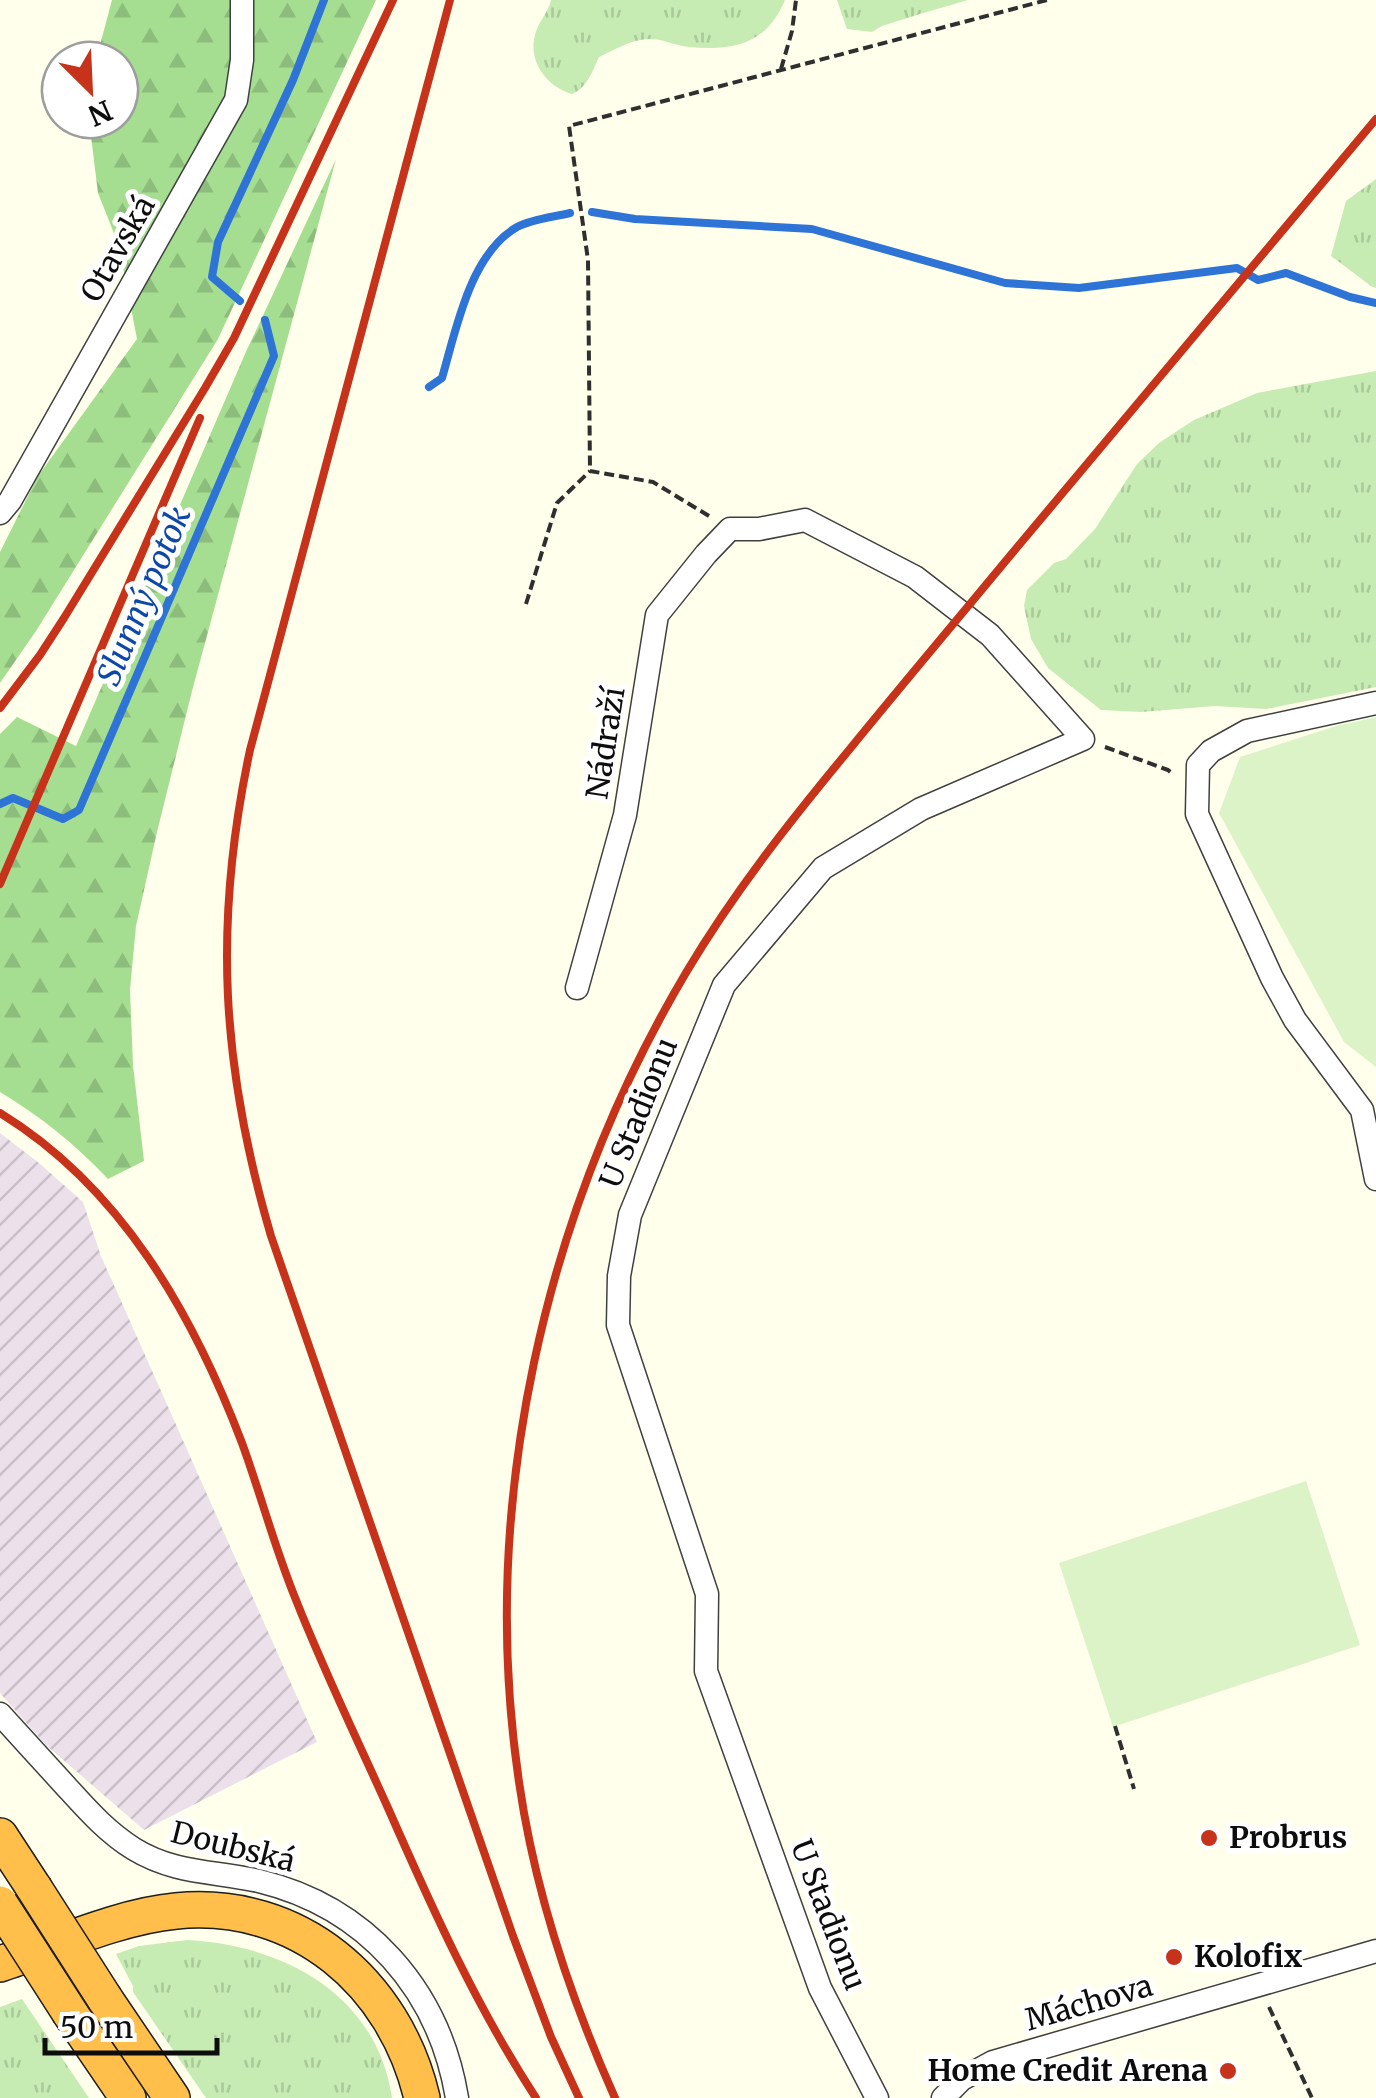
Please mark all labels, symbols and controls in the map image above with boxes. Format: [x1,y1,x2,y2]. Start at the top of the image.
north arrow [40,40,140,140]
text: N [83,92,118,134]
street label: Otavská [72,189,163,308]
water label: Slunný potok [89,500,200,691]
street label: Nádraží [577,683,633,801]
street label: U Stadionu [591,1032,685,1193]
street label: Doubská [167,1812,299,1880]
place label: Probrus [1229,1818,1347,1856]
marker: Probrus [1198,1827,1220,1849]
street label: U Stadionu [783,1834,875,1995]
place label: Kolofix [1194,1937,1303,1975]
marker: Kolofix [1163,1946,1185,1968]
street label: Máchova [1021,1966,1157,2038]
scale bar [45,1993,218,2055]
text: 50 m [60,2008,133,2046]
place label: Home Credit Arena [927,2051,1208,2089]
marker: Home Credit Arena [1217,2060,1239,2082]

